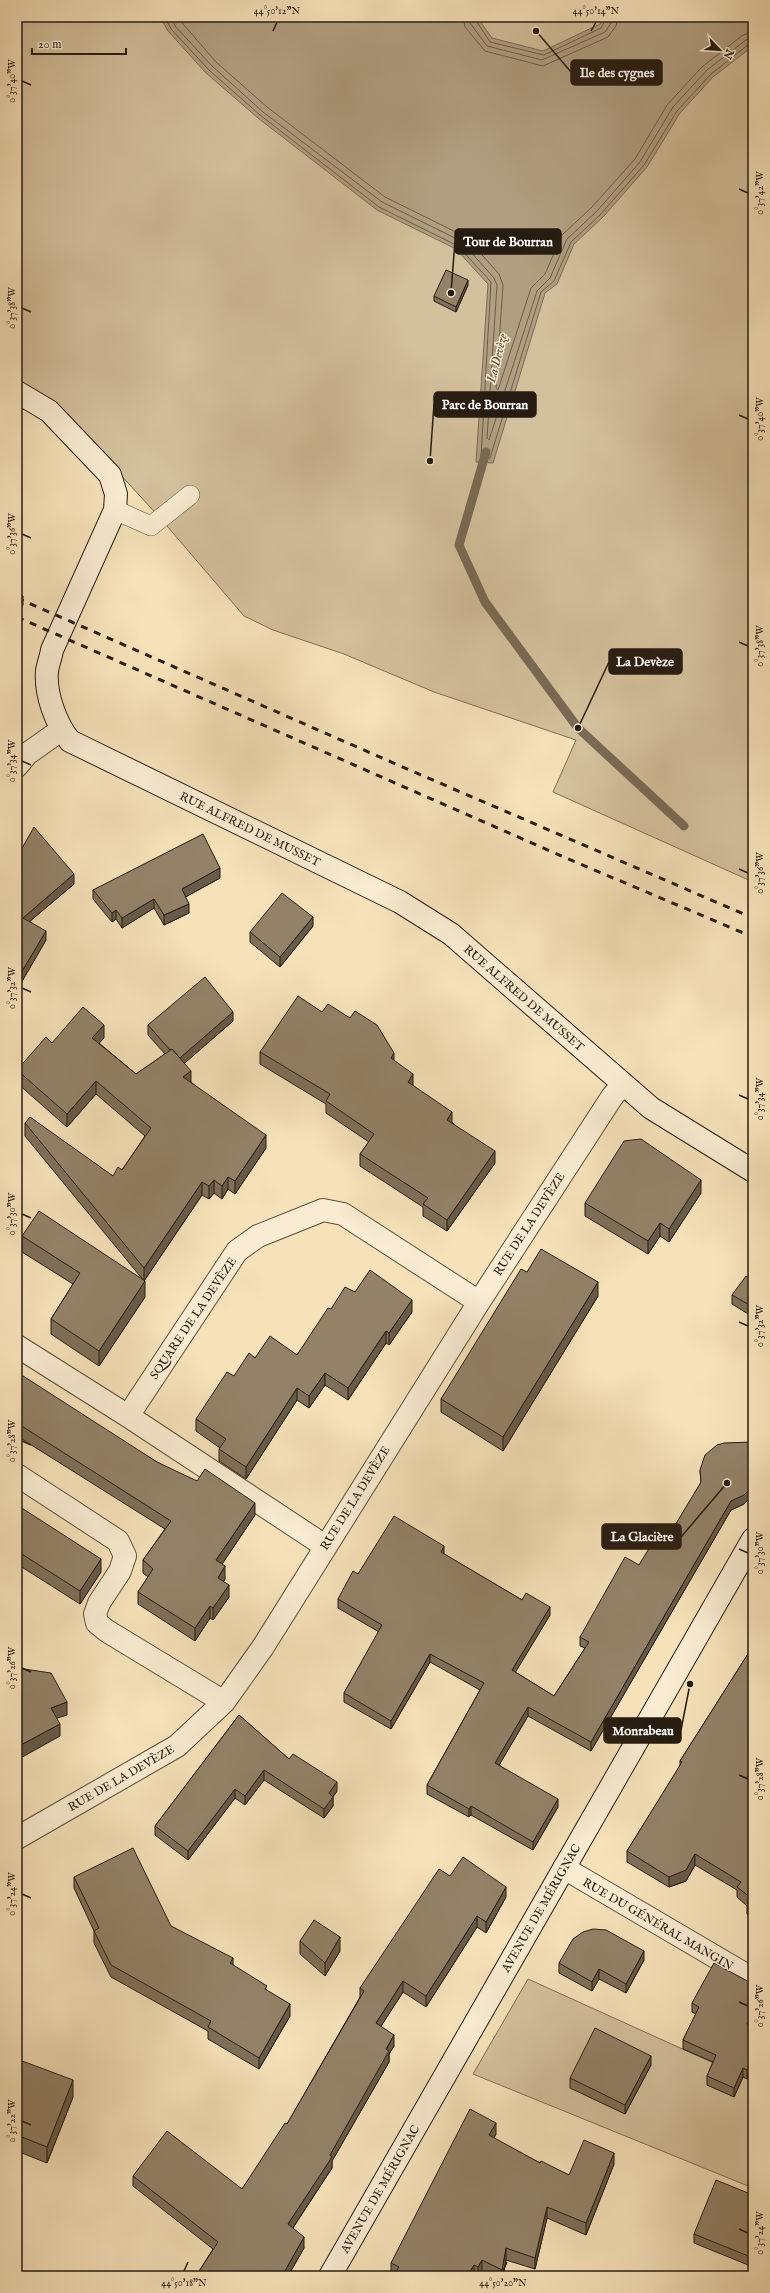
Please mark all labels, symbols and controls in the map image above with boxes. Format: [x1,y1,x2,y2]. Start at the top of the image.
text: 44°50'12"N [254,5,300,18]
text: 44°50'14"N [573,5,620,18]
scale bar [32,30,126,56]
north arrow [700,30,740,70]
text: 20 m [38,37,61,52]
text: N [720,46,737,62]
text: 0°37'40"W [6,59,19,103]
callout: Ile des cygnes [571,60,662,85]
text: Ile des cygnes [580,65,655,82]
text: 0°37'42"W [754,171,767,215]
callout: Tour de Bourran [455,229,561,254]
text: Tour de Bourran [462,234,553,251]
text: 0°37'38"W [6,287,19,329]
water label: La Devèze [483,331,512,386]
callout: Parc de Bourran [434,392,536,417]
text: Parc de Bourran [442,397,528,414]
text: 0°37'40"W [754,397,767,441]
text: 0°37'36"W [6,513,19,555]
text: 0°37'38"W [754,625,767,667]
callout: La Devèze [609,649,682,674]
text: La Devèze [615,654,674,671]
text: 0°37'34"W [6,739,19,782]
street label: RUE ALFRED DE MUSSET [177,789,323,870]
text: 0°37'36"W [754,852,767,894]
street label: RUE ALFRED DE MUSSET [460,942,587,1055]
text: 0°37'32"W [6,966,19,1009]
text: 0°37'34"W [754,1077,767,1120]
street label: RUE DE LA DEVÈZE [490,1169,568,1279]
text: 0°37'30"W [6,1192,19,1235]
street label: SQUARE DE LA DEVÈZE [146,1254,240,1382]
text: 0°37'32"W [754,1304,767,1347]
text: 0°37'28"W [6,1419,19,1462]
street label: RUE DE LA DEVÈZE [316,1443,394,1553]
callout: La Glacière [602,1524,681,1549]
text: La Glacière [610,1529,673,1546]
text: 0°37'30"W [754,1531,767,1574]
text: 0°37'26"W [6,1646,19,1689]
callout: Monrabeau [604,1718,681,1743]
text: Monrabeau [612,1723,674,1740]
street label: RUE DE LA DEVÈZE [65,1741,177,1815]
text: 0°37'28"W [754,1757,767,1800]
street label: AVENUE DE MÉRIGNAC [497,1841,585,1976]
text: 0°37'24"W [6,1872,19,1916]
street label: RUE DU GÉNÉRAL MANGIN [580,1874,737,1974]
text: 0°37'26"W [754,1984,767,2027]
text: 0°37'22"W [6,2099,19,2143]
street label: AVENUE DE MÉRIGNAC [336,2122,424,2257]
text: 0°37'24"W [754,2211,767,2255]
text: 44°50'18"N [161,2277,207,2290]
text: 44°50'20"N [479,2277,527,2290]

